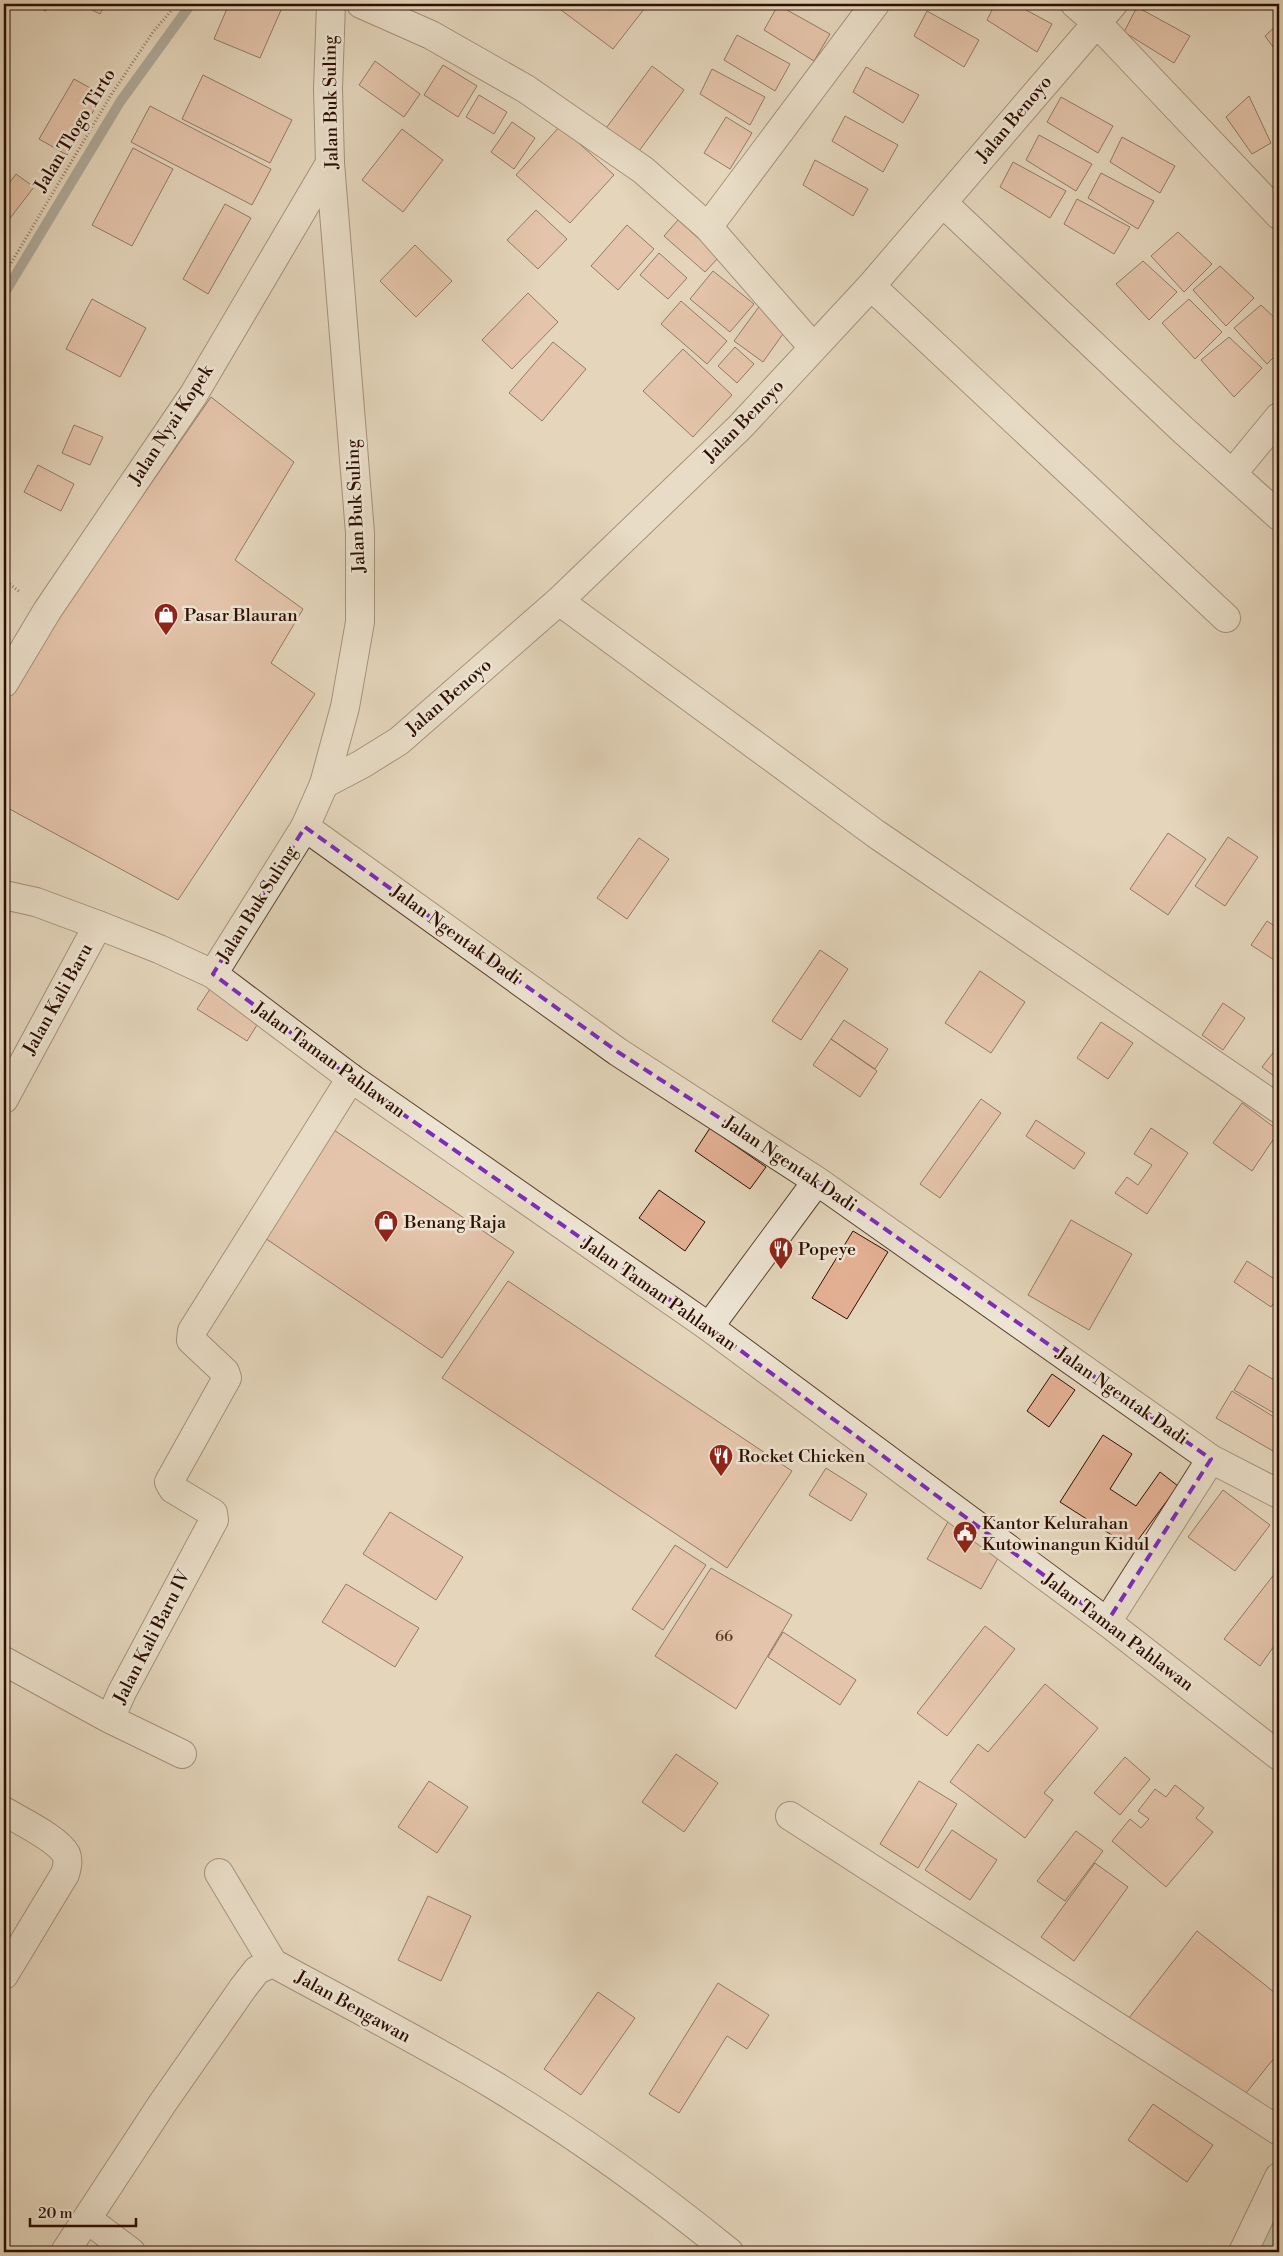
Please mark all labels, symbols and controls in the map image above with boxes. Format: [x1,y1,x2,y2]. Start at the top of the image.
street label: Jalan Buk Suling [318,34,344,170]
street label: Jalan Tlogo Tirto [29,64,121,197]
street label: Jalan Benoyo [970,71,1057,168]
street label: Jalan Nyai Kopek [123,359,219,490]
street label: Jalan Benoyo [698,375,789,468]
street label: Jalan Buk Suling [341,438,371,574]
shop icon: Pasar Blauran [153,602,179,636]
place label: Pasar Blauran [184,604,298,627]
street label: Jalan Benoyo [401,653,497,741]
street label: Jalan Buk Suling [211,841,302,968]
street label: Jalan Ngentak Dadi [385,879,526,990]
street label: Jalan Kali Baru [17,939,98,1060]
street label: Jalan Taman Pahlawan [247,996,410,1123]
street label: Jalan Ngentak Dadi [718,1110,861,1217]
shop icon: Benang Raja [373,1209,399,1243]
place label: Benang Raja [403,1211,507,1234]
street label: Jalan Taman Pahlawan [576,1231,741,1356]
restaurant icon: Popeye [768,1236,794,1270]
place label: Popeye [798,1238,856,1261]
street label: Jalan Ngentak Dadi [1051,1341,1193,1450]
restaurant icon: Rocket Chicken [708,1443,734,1477]
place label: Rocket Chicken [738,1445,865,1468]
place label: Kantor Kelurahan Kutowinangun Kidul [982,1512,1150,1556]
public building icon: Kantor Kelurahan Kutowinangun Kidul [952,1520,978,1554]
street label: Jalan Kali Baru IV [108,1566,196,1709]
street label: Jalan Taman Pahlawan [1037,1567,1198,1697]
house number: 66 [715,1627,733,1646]
street label: Jalan Bengawan [290,1965,415,2048]
scale bar [30,2196,136,2228]
text: 20 m [38,2204,73,2223]

